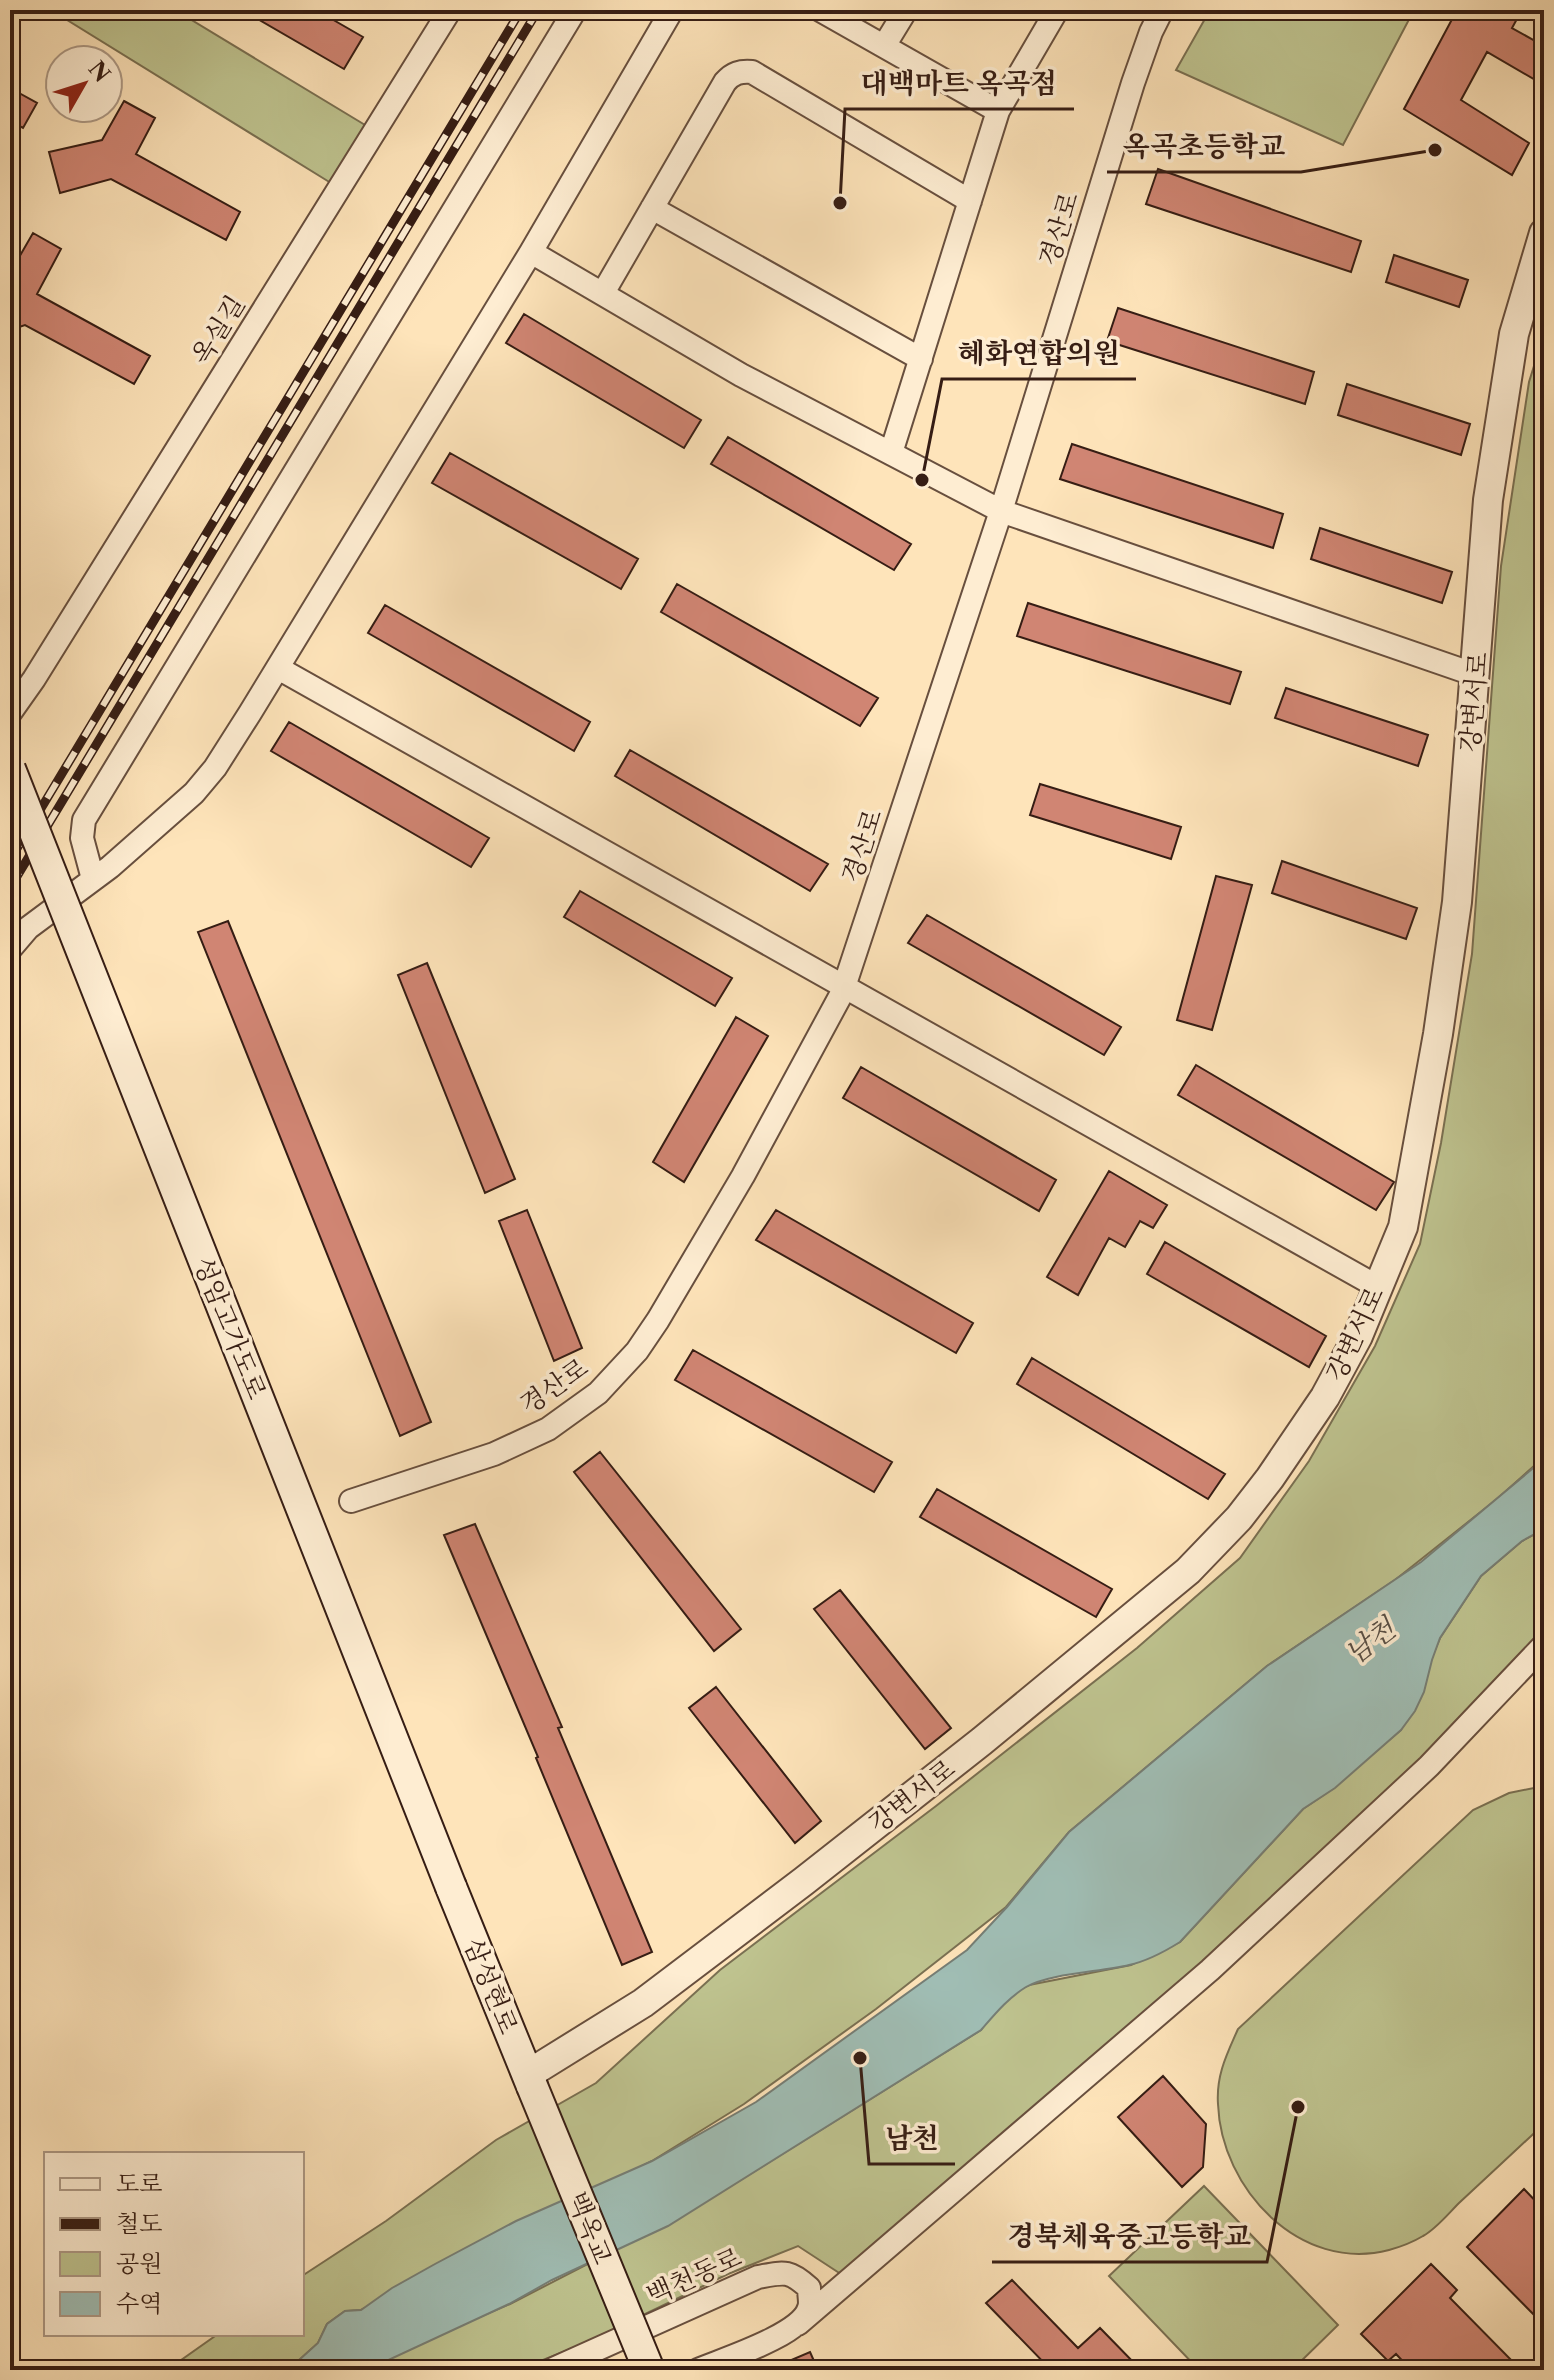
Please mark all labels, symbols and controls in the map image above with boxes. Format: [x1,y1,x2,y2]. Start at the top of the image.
north arrow [44,44,124,124]
text: N [83,56,116,88]
callout: 대백마트 옥곡점 [845,57,1074,109]
text: 대백마트 옥곡점 [861,66,1057,100]
callout: 옥곡초등학교 [1107,120,1301,172]
text: 옥곡초등학교 [1123,129,1285,163]
street label: 경산로 [1033,188,1085,270]
street label: 옥실길 [184,290,252,370]
callout: 혜화연합의원 [942,327,1136,379]
text: 혜화연합의원 [958,336,1120,370]
street label: 강변서로 [1454,651,1494,753]
street label: 경산로 [835,805,889,887]
street label: 성암고가도로 [187,1252,273,1404]
street label: 강변서로 [1319,1282,1391,1386]
street label: 경산로 [514,1351,594,1421]
water label: 남천 [1338,1610,1403,1671]
street label: 강변서로 [863,1752,961,1840]
street label: 삼성현로 [457,1933,525,2039]
callout: 남천 [869,2112,955,2164]
text: 남천 [885,2121,939,2155]
legend [44,2152,304,2336]
text: 도로 [116,2169,162,2198]
street label: 백옥교 [561,2187,619,2269]
text: 철도 [116,2209,162,2238]
callout: 경북체육중고등학교 [992,2210,1267,2262]
text: 경북체육중고등학교 [1007,2219,1251,2253]
street label: 백천동로 [642,2241,746,2311]
text: 공원 [116,2249,162,2278]
text: 수역 [116,2289,162,2318]

